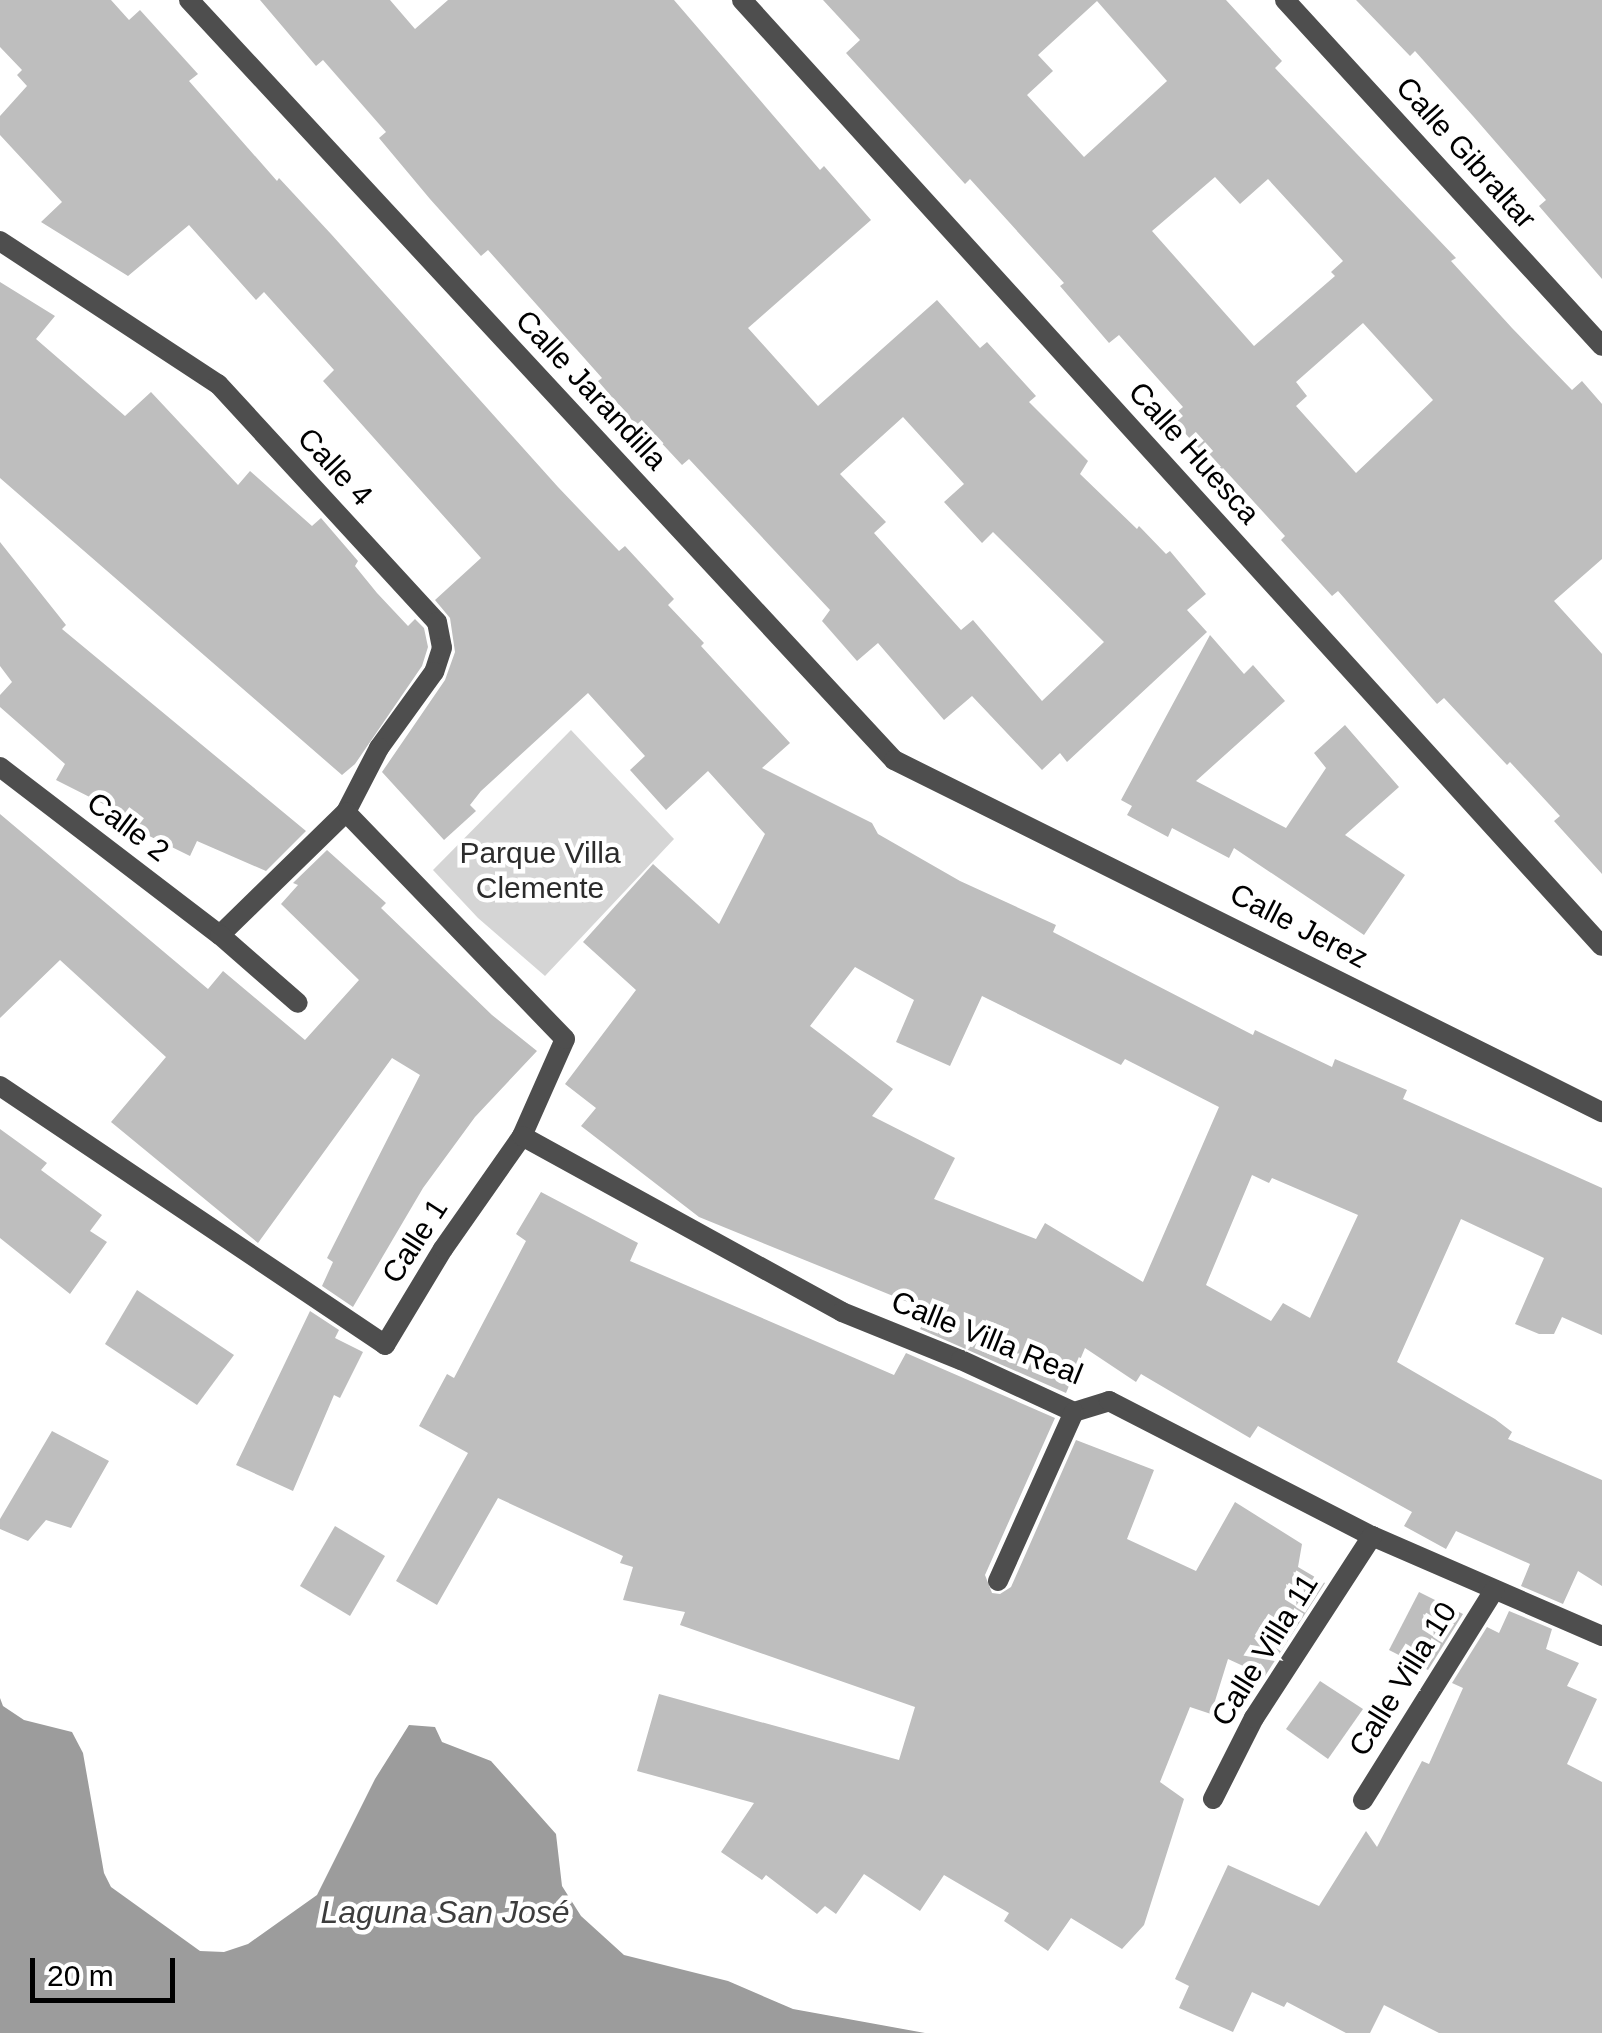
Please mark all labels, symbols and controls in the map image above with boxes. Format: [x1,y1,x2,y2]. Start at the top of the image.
street label: Calle Gibraltar [1388,70,1544,236]
street label: Calle Jarandilla [508,303,674,477]
street label: Calle Huesca [1121,375,1267,531]
street label: Calle 4 [290,421,380,513]
street label: Calle 2 [80,785,176,869]
park label: Parque Villa Clemente [459,835,621,906]
street label: Calle Jerez [1224,876,1374,976]
street label: Calle 1 [374,1192,456,1290]
street label: Calle Villa Real [886,1283,1088,1393]
street label: Calle Villa 11 [1204,1567,1326,1733]
street label: Calle Villa 10 [1341,1595,1465,1763]
water label: Laguna San José [320,1893,570,1931]
scale bar [35,1938,180,2000]
text: 20 m [47,1959,114,1992]

